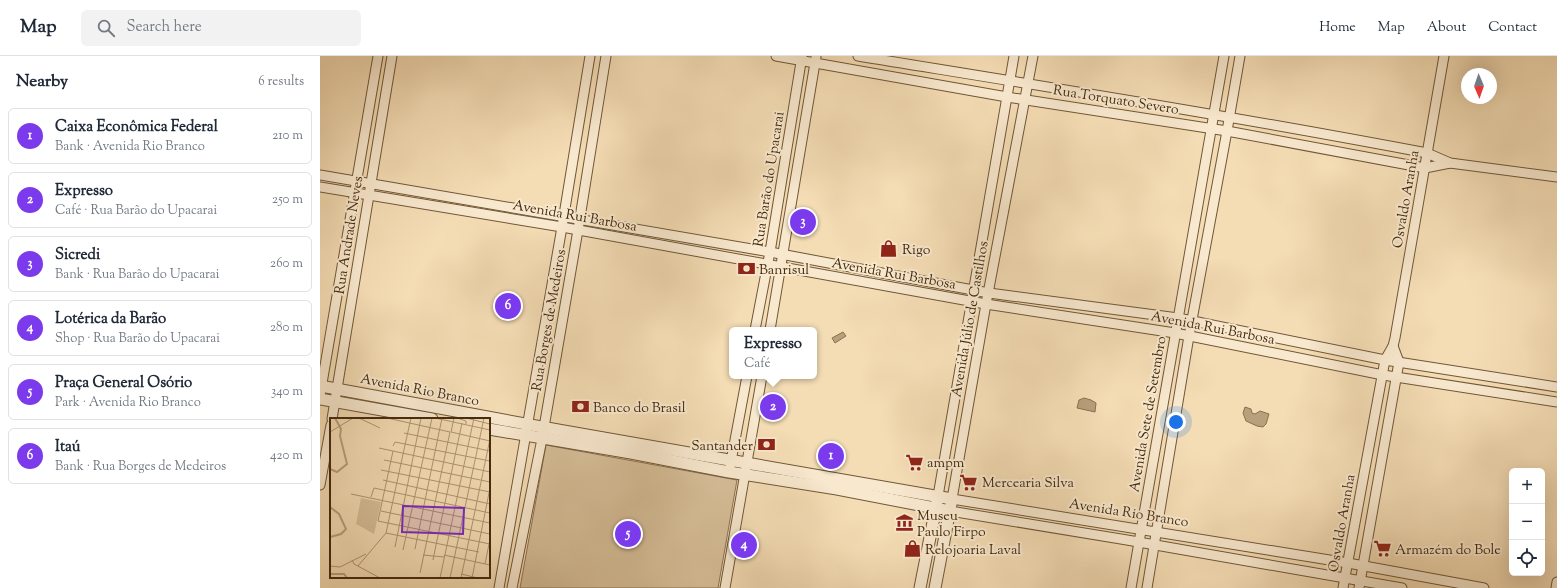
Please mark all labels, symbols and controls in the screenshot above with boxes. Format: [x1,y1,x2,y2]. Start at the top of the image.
search box [81,10,361,46]
text: Map [20,14,57,41]
icon: search [95,17,117,39]
text: Search here [127,17,202,38]
text: Home [1319,18,1356,38]
text: Map [1378,18,1405,38]
text: About [1427,18,1466,38]
text: Contact [1488,18,1537,38]
north arrow [1461,68,1497,104]
text: Nearby [16,70,68,94]
text: 6 results [258,73,304,91]
street label: Rua Torquato Severo [1051,81,1180,121]
street label: Rua Barão do Upacarai [749,110,791,248]
text: Caixa Econômica Federal [55,117,218,138]
text: 1 [28,127,32,145]
text: 210 m [272,127,303,145]
text: Bank · Avenida Rio Branco [55,138,205,156]
street label: Osvaldo Aranha [1389,148,1426,250]
street label: Rua Andrade Neves [331,175,369,296]
text: Expresso [55,181,113,202]
text: 2 [27,191,33,209]
text: 250 m [272,191,303,209]
street label: Avenida Rui Barbosa [511,196,639,238]
text: Café · Rua Barão do Upacarai [55,202,217,220]
pin: 3 [790,207,816,237]
shop icon: Rigo [879,239,899,259]
street label: Avenida Júlio de Castilhos [947,240,995,399]
place label: Rigo [902,241,931,261]
text: Sicredi [55,245,100,266]
street label: Rua Borges de Medeiros [528,248,572,393]
street label: Avenida Rui Barbosa [830,254,958,296]
text: 3 [27,255,33,273]
text: 260 m [270,255,303,273]
bank icon: Banrisul [736,259,756,279]
place label: Banrisul [759,261,809,281]
text: Bank · Rua Barão do Upacarai [55,266,220,284]
pin: 6 [495,291,521,321]
street label: Avenida Rui Barbosa [1149,307,1277,351]
text: Lotérica da Barão [55,309,166,330]
text: 4 [27,319,33,337]
text: 280 m [270,319,303,337]
popup [729,327,817,379]
text: Shop · Rua Barão do Upacarai [55,330,220,348]
text: Expresso [744,334,802,355]
street label: Avenida Sete de Setembro [1125,334,1173,494]
text: Café [744,355,771,373]
street label: Avenida Rio Branco [358,370,481,412]
text: Praça General Osório [55,373,192,394]
text: 5 [28,383,32,401]
text: 340 m [271,383,303,401]
pin: 2 [760,392,786,422]
text: Park · Avenida Rio Branco [55,394,201,412]
bank icon: Banco do Brasil [570,397,590,417]
place label: Banco do Brasil [593,399,686,419]
your location [1166,412,1186,432]
inset map [330,418,490,578]
bank icon: Santander [756,435,776,455]
text: Itaú [55,437,80,458]
place label: Santander [691,437,754,457]
pin: 1 [818,441,844,471]
text: 6 [27,447,33,465]
text: 420 m [270,447,303,465]
supermarket icon: ampm [904,452,924,472]
place label: ampm [927,454,965,474]
text: Bank · Rua Borges de Medeiros [55,458,226,476]
map controls [1509,468,1545,576]
button: + [1509,468,1545,504]
supermarket icon: Mercearia Silva [959,472,979,492]
street label: Osvaldo Aranha [1325,472,1362,574]
place label: Mercearia Silva [982,474,1075,494]
street label: Avenida Rio Branco [1067,495,1190,533]
button: − [1509,504,1545,540]
place label: Museu Paulo Firpo [917,507,986,543]
museum icon: Museu Paulo Firpo [894,513,914,533]
pin: 5 [615,519,641,549]
pin: 4 [731,530,757,560]
shop icon: Relojoaria Laval [902,539,922,559]
supermarket icon: Armazém do Bole [1372,539,1392,559]
button: locate [1509,540,1545,576]
place label: Relojoaria Laval [925,541,1021,561]
place label: Armazém do Bole [1395,541,1501,561]

